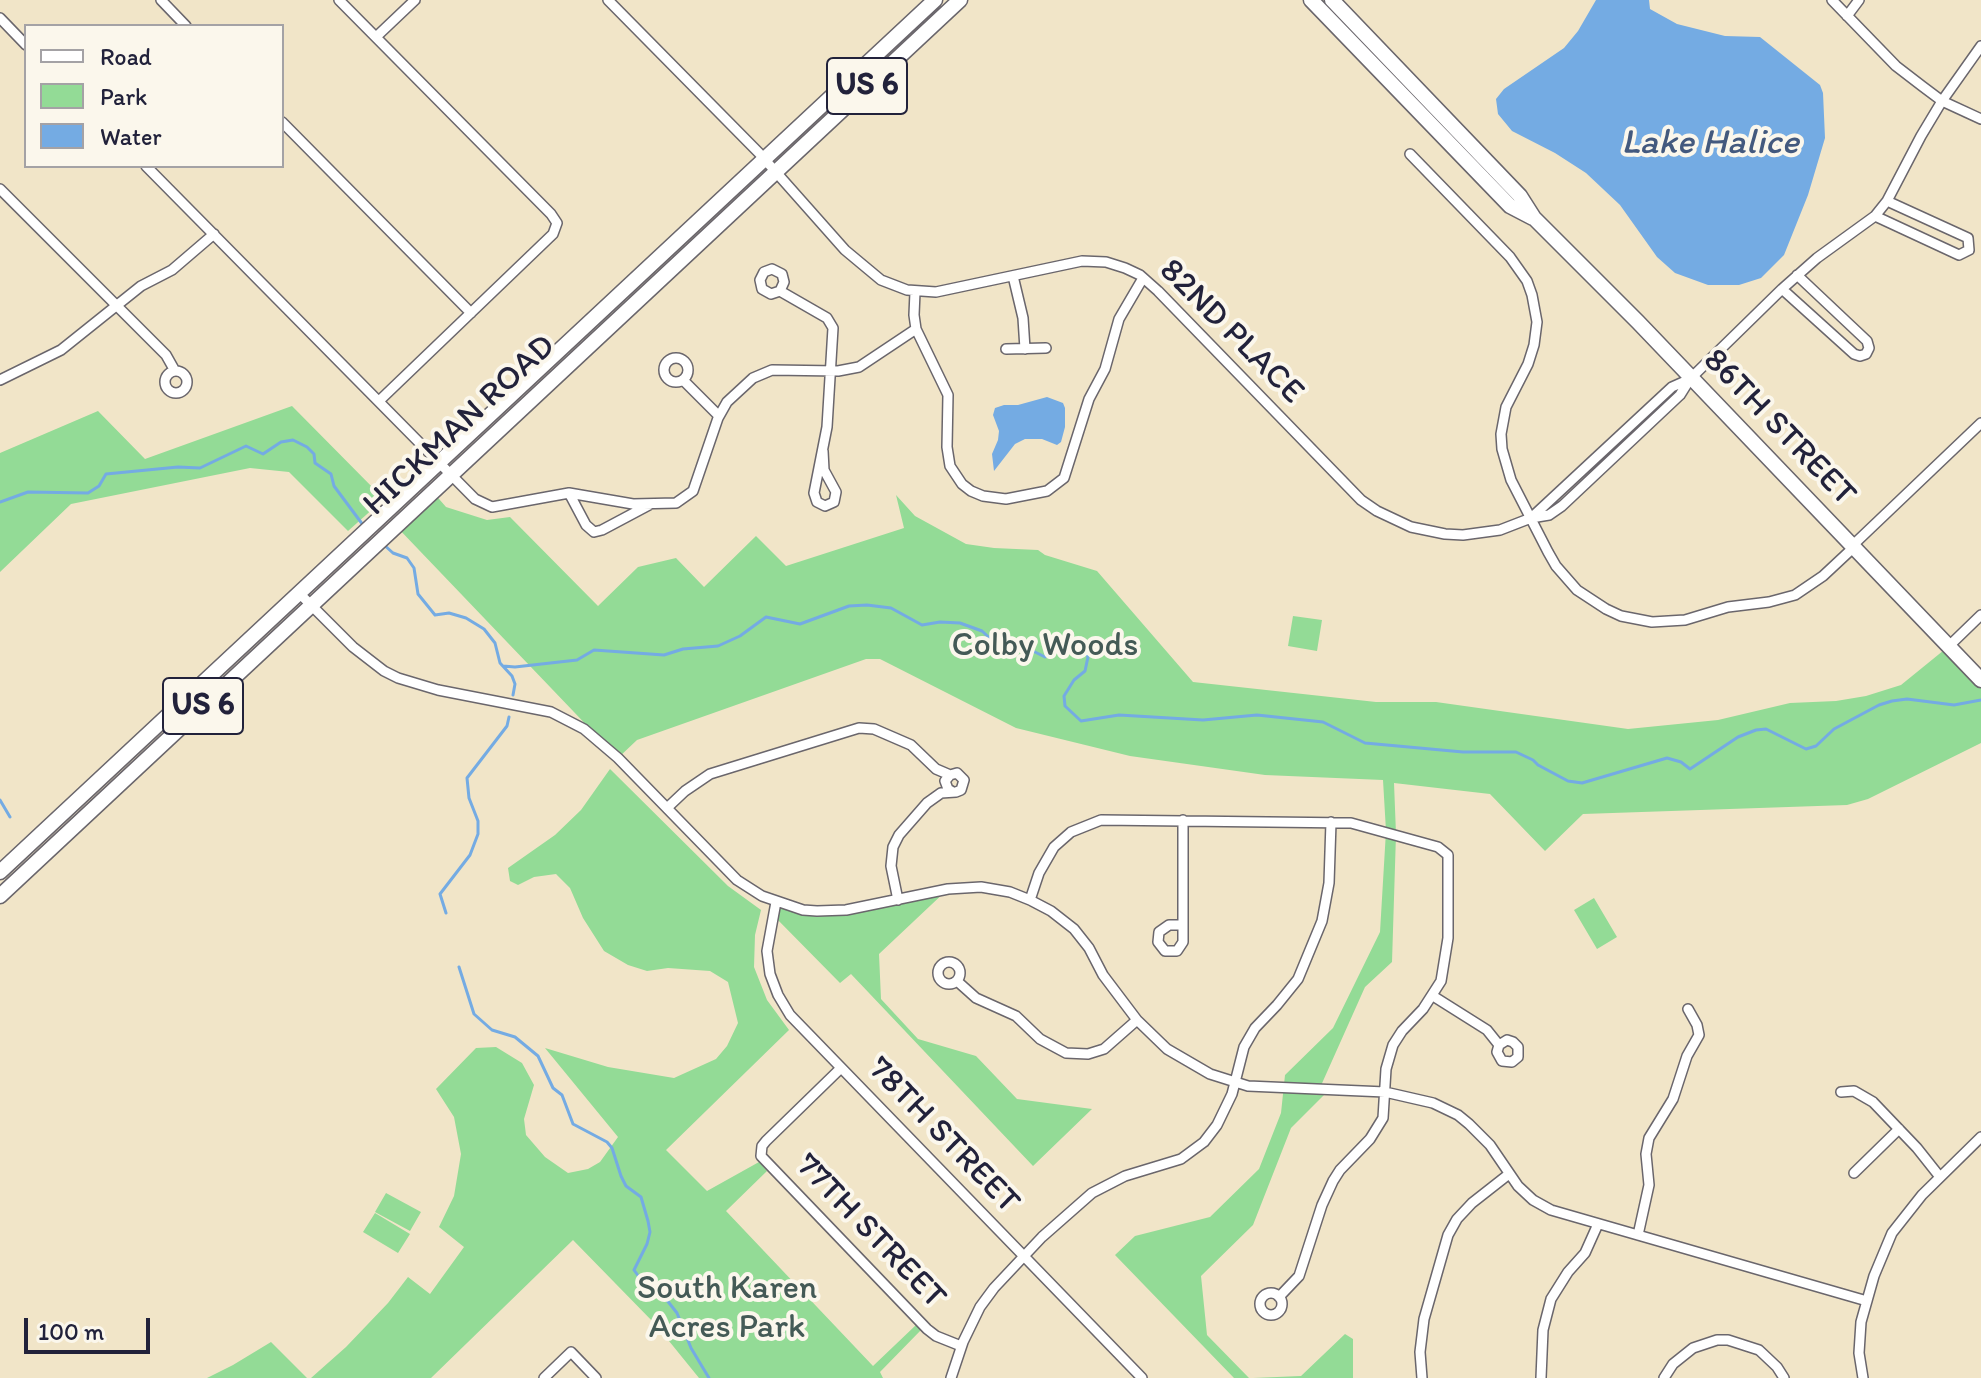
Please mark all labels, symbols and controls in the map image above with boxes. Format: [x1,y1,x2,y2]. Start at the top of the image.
legend [24,24,284,168]
text: Road [100,42,152,71]
road number: US 6 [827,58,907,114]
text: Park [100,82,147,111]
text: Water [100,122,162,151]
water label: Lake Halice [1621,122,1799,166]
street label: 82ND PLACE [1150,251,1312,413]
street label: HICKMAN ROAD [356,327,564,525]
street label: 86TH STREET [1694,341,1864,515]
park label: Colby Woods [952,626,1138,666]
road number: US 6 [163,678,243,734]
street label: 78TH STREET [858,1049,1028,1223]
street label: 77TH STREET [786,1146,954,1318]
park label: South Karen Acres Park [637,1269,817,1348]
scale bar [28,1302,154,1352]
text: 100 m [38,1317,104,1346]

